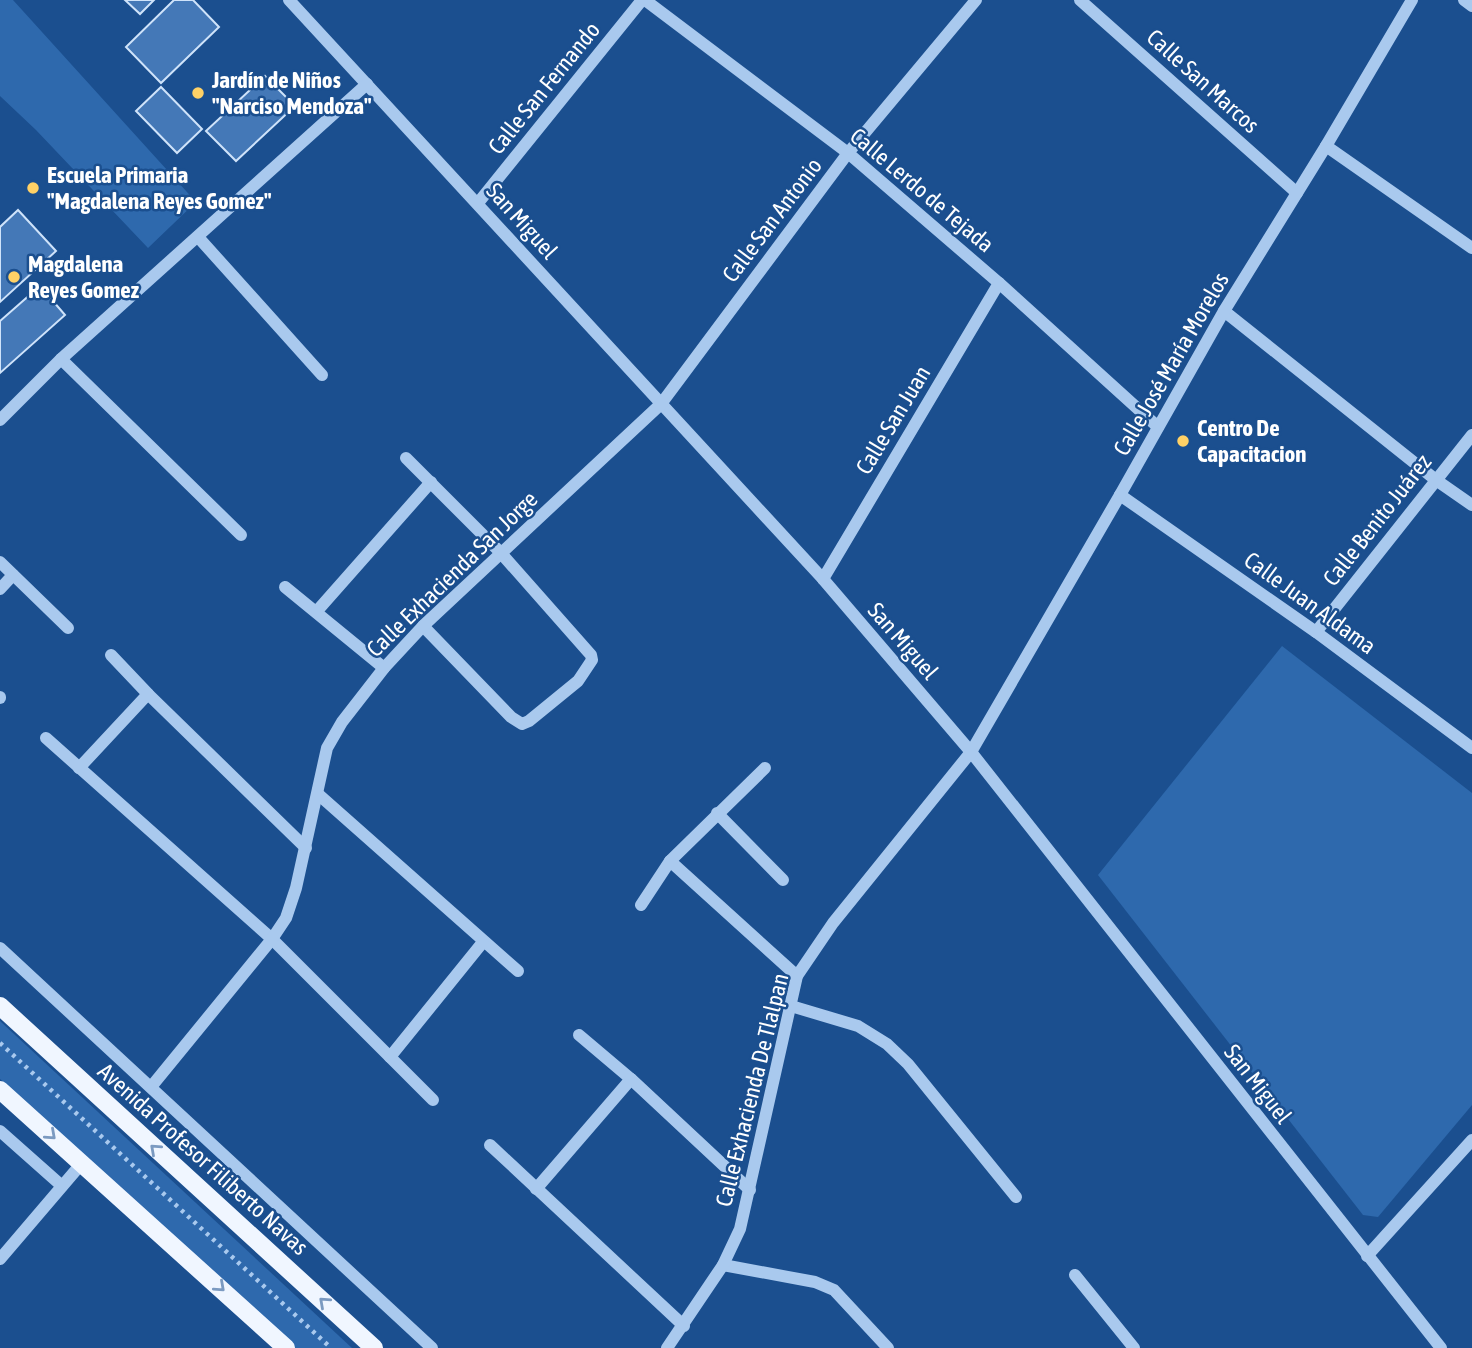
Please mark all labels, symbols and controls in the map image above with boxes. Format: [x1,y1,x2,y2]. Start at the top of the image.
street label: Calle San Fernando [483,17,605,159]
street label: Calle San Marcos [1142,24,1264,138]
place label: Jardín de Niños "Narciso Mendoza" [211,67,372,119]
marker: Jardín de Niños "Narciso Mendoza" [190,85,206,101]
street label: Calle Lerdo de Tejada [845,123,999,257]
street label: Calle San Antonio [717,153,827,287]
place label: Escuela Primaria "Magdalena Reyes Gomez" [47,162,272,214]
street label: San Miguel [481,178,563,264]
marker: Escuela Primaria "Magdalena Reyes Gomez" [25,180,41,196]
place label: Magdalena Reyes Gomez [28,251,140,303]
street label: Calle José María Morelos [1108,268,1234,460]
marker: Magdalena Reyes Gomez [6,269,22,285]
street label: Calle San Juan [851,361,935,479]
place label: Centro De Capacitacion [1197,415,1307,467]
marker: Centro De Capacitacion [1175,433,1191,449]
street label: Calle Benito Juárez [1318,449,1436,591]
street label: Calle Exhacienda San Jorge [362,486,542,662]
street label: Calle Juan Aldama [1239,547,1381,659]
street label: San Miguel [863,597,943,685]
street label: Calle Exhacienda De Tlalpan [710,971,794,1209]
street label: San Miguel [1219,1039,1297,1129]
street label: Avenida Profesor Filiberto Navas [93,1058,313,1260]
one-way arrow [43,1127,56,1140]
one-way arrow [150,1145,163,1158]
one-way arrow [212,1279,225,1291]
one-way arrow [319,1298,332,1310]

